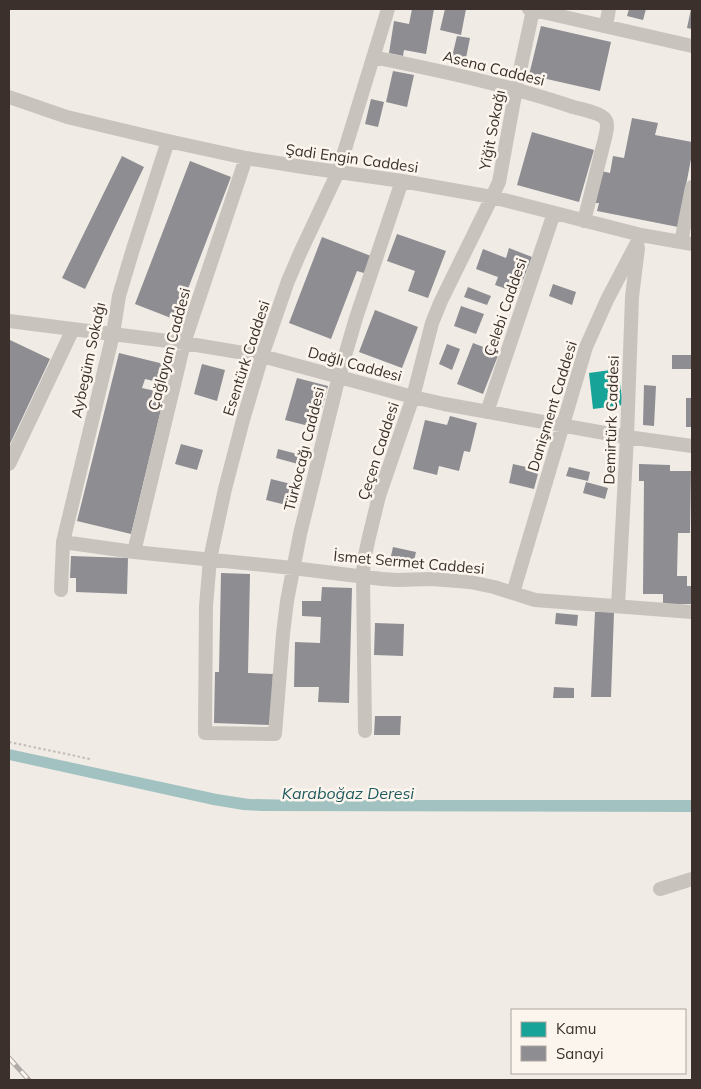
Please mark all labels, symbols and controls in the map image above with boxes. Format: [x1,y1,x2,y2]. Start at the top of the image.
street label: Asena Caddesi [441,46,547,90]
street label: Yiğit Sokağı [475,88,509,173]
street label: Şadi Engin Caddesi [284,139,420,177]
street label: Çelebi Caddesi [479,256,531,358]
street label: Çağlayan Caddesi [143,286,195,412]
street label: Esentürk Caddesi [218,298,274,418]
street label: Aybegüm Sokağı [66,300,110,420]
street label: Danişment Caddesi [523,338,581,474]
street label: Dağlı Caddesi [306,342,404,386]
street label: Demirtürk Caddesi [599,355,623,485]
street label: Türkocağı Caddesi [279,385,329,513]
street label: Çeçen Caddesi [353,399,403,503]
street label: İsmet Sermet Caddesi [333,546,485,578]
water label: Karaboğaz Deresi [282,783,414,803]
legend [511,1009,686,1074]
text: Kamu [556,1019,596,1038]
text: Sanayi [556,1044,604,1063]

